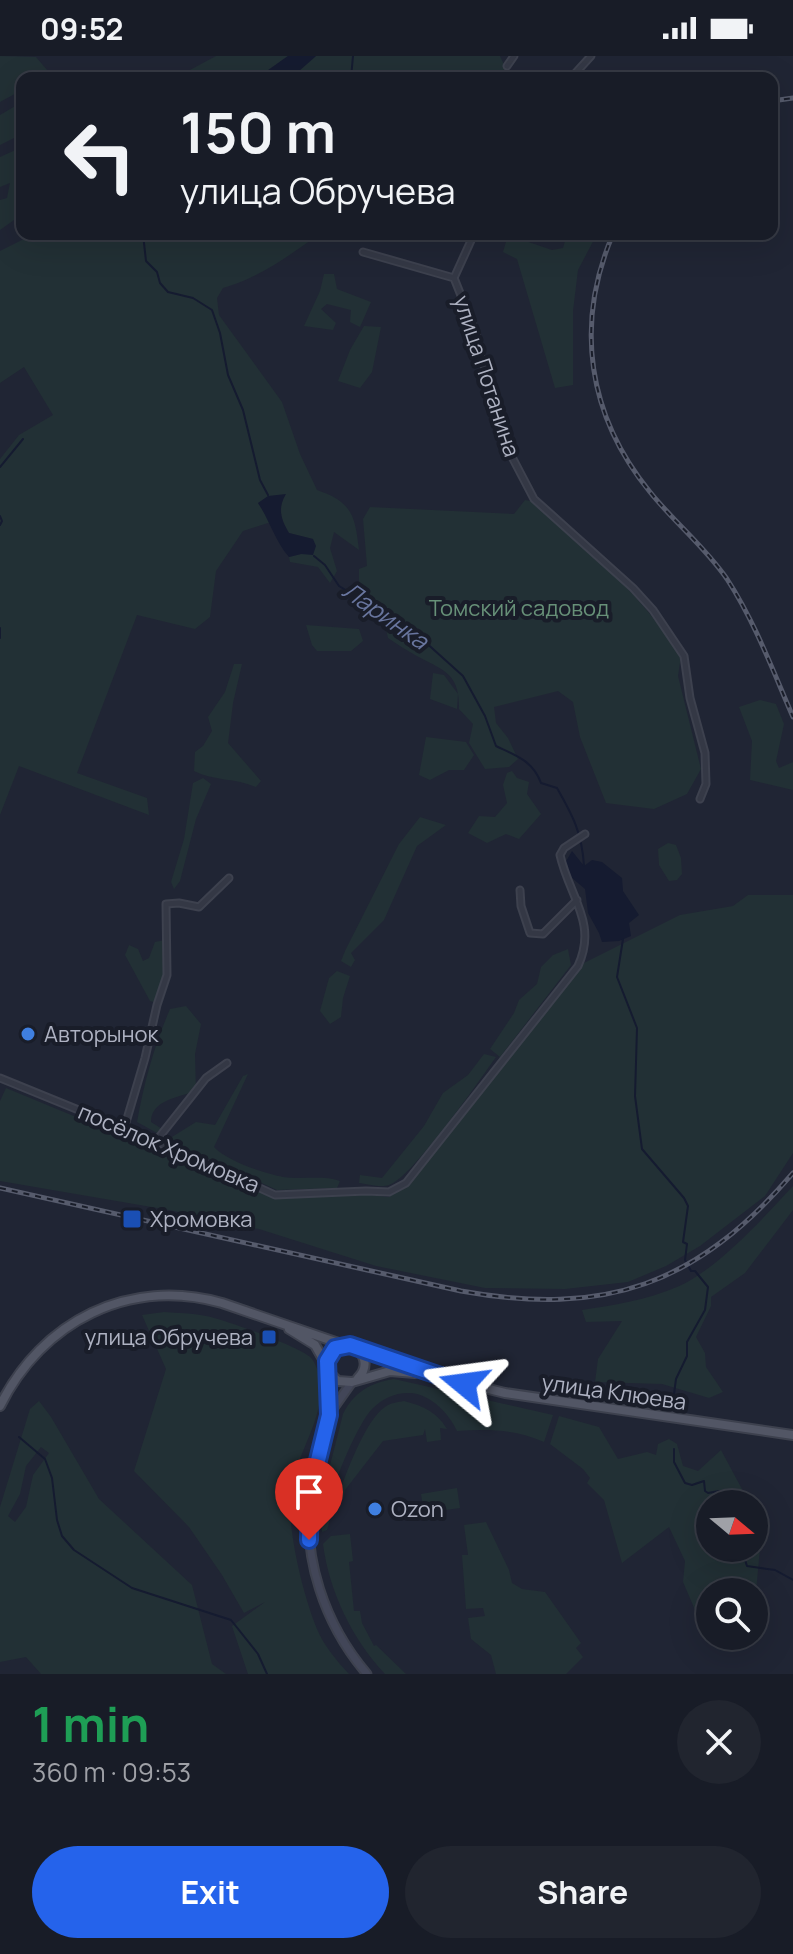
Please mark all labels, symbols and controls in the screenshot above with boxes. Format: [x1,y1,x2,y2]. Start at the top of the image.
text: 09:52 [40,8,123,49]
text: 150 m [180,93,336,170]
icon: left [48,104,152,208]
text: улица Обручева [180,166,455,215]
street label: улица Потанина [447,291,527,461]
water label: Ларинка [337,573,437,657]
park label: Томский садовод [429,593,609,623]
place label: Авторынок [44,1019,159,1049]
marker: Авторынок [19,1025,37,1043]
street label: посёлок Хромовка [74,1096,264,1200]
place label: Хромовка [150,1204,253,1234]
marker: Хромовка [121,1208,143,1230]
place label: улица Обручева [85,1322,253,1352]
marker: улица Обручева [260,1328,278,1346]
position arrow [422,1342,506,1426]
street label: улица Клюева [540,1367,688,1417]
pin [275,1458,343,1540]
icon: arrive [287,1470,331,1514]
north arrow [696,1490,768,1562]
map controls [696,1490,768,1650]
place label: Ozon [391,1494,444,1524]
marker: Ozon [366,1500,384,1518]
button: search [696,1578,768,1650]
text: 1 min [32,1691,149,1756]
button: close [677,1700,761,1784]
text: 360 m · 09:53 [32,1754,191,1790]
button: Exit [32,1846,389,1938]
button: Share [405,1846,761,1938]

